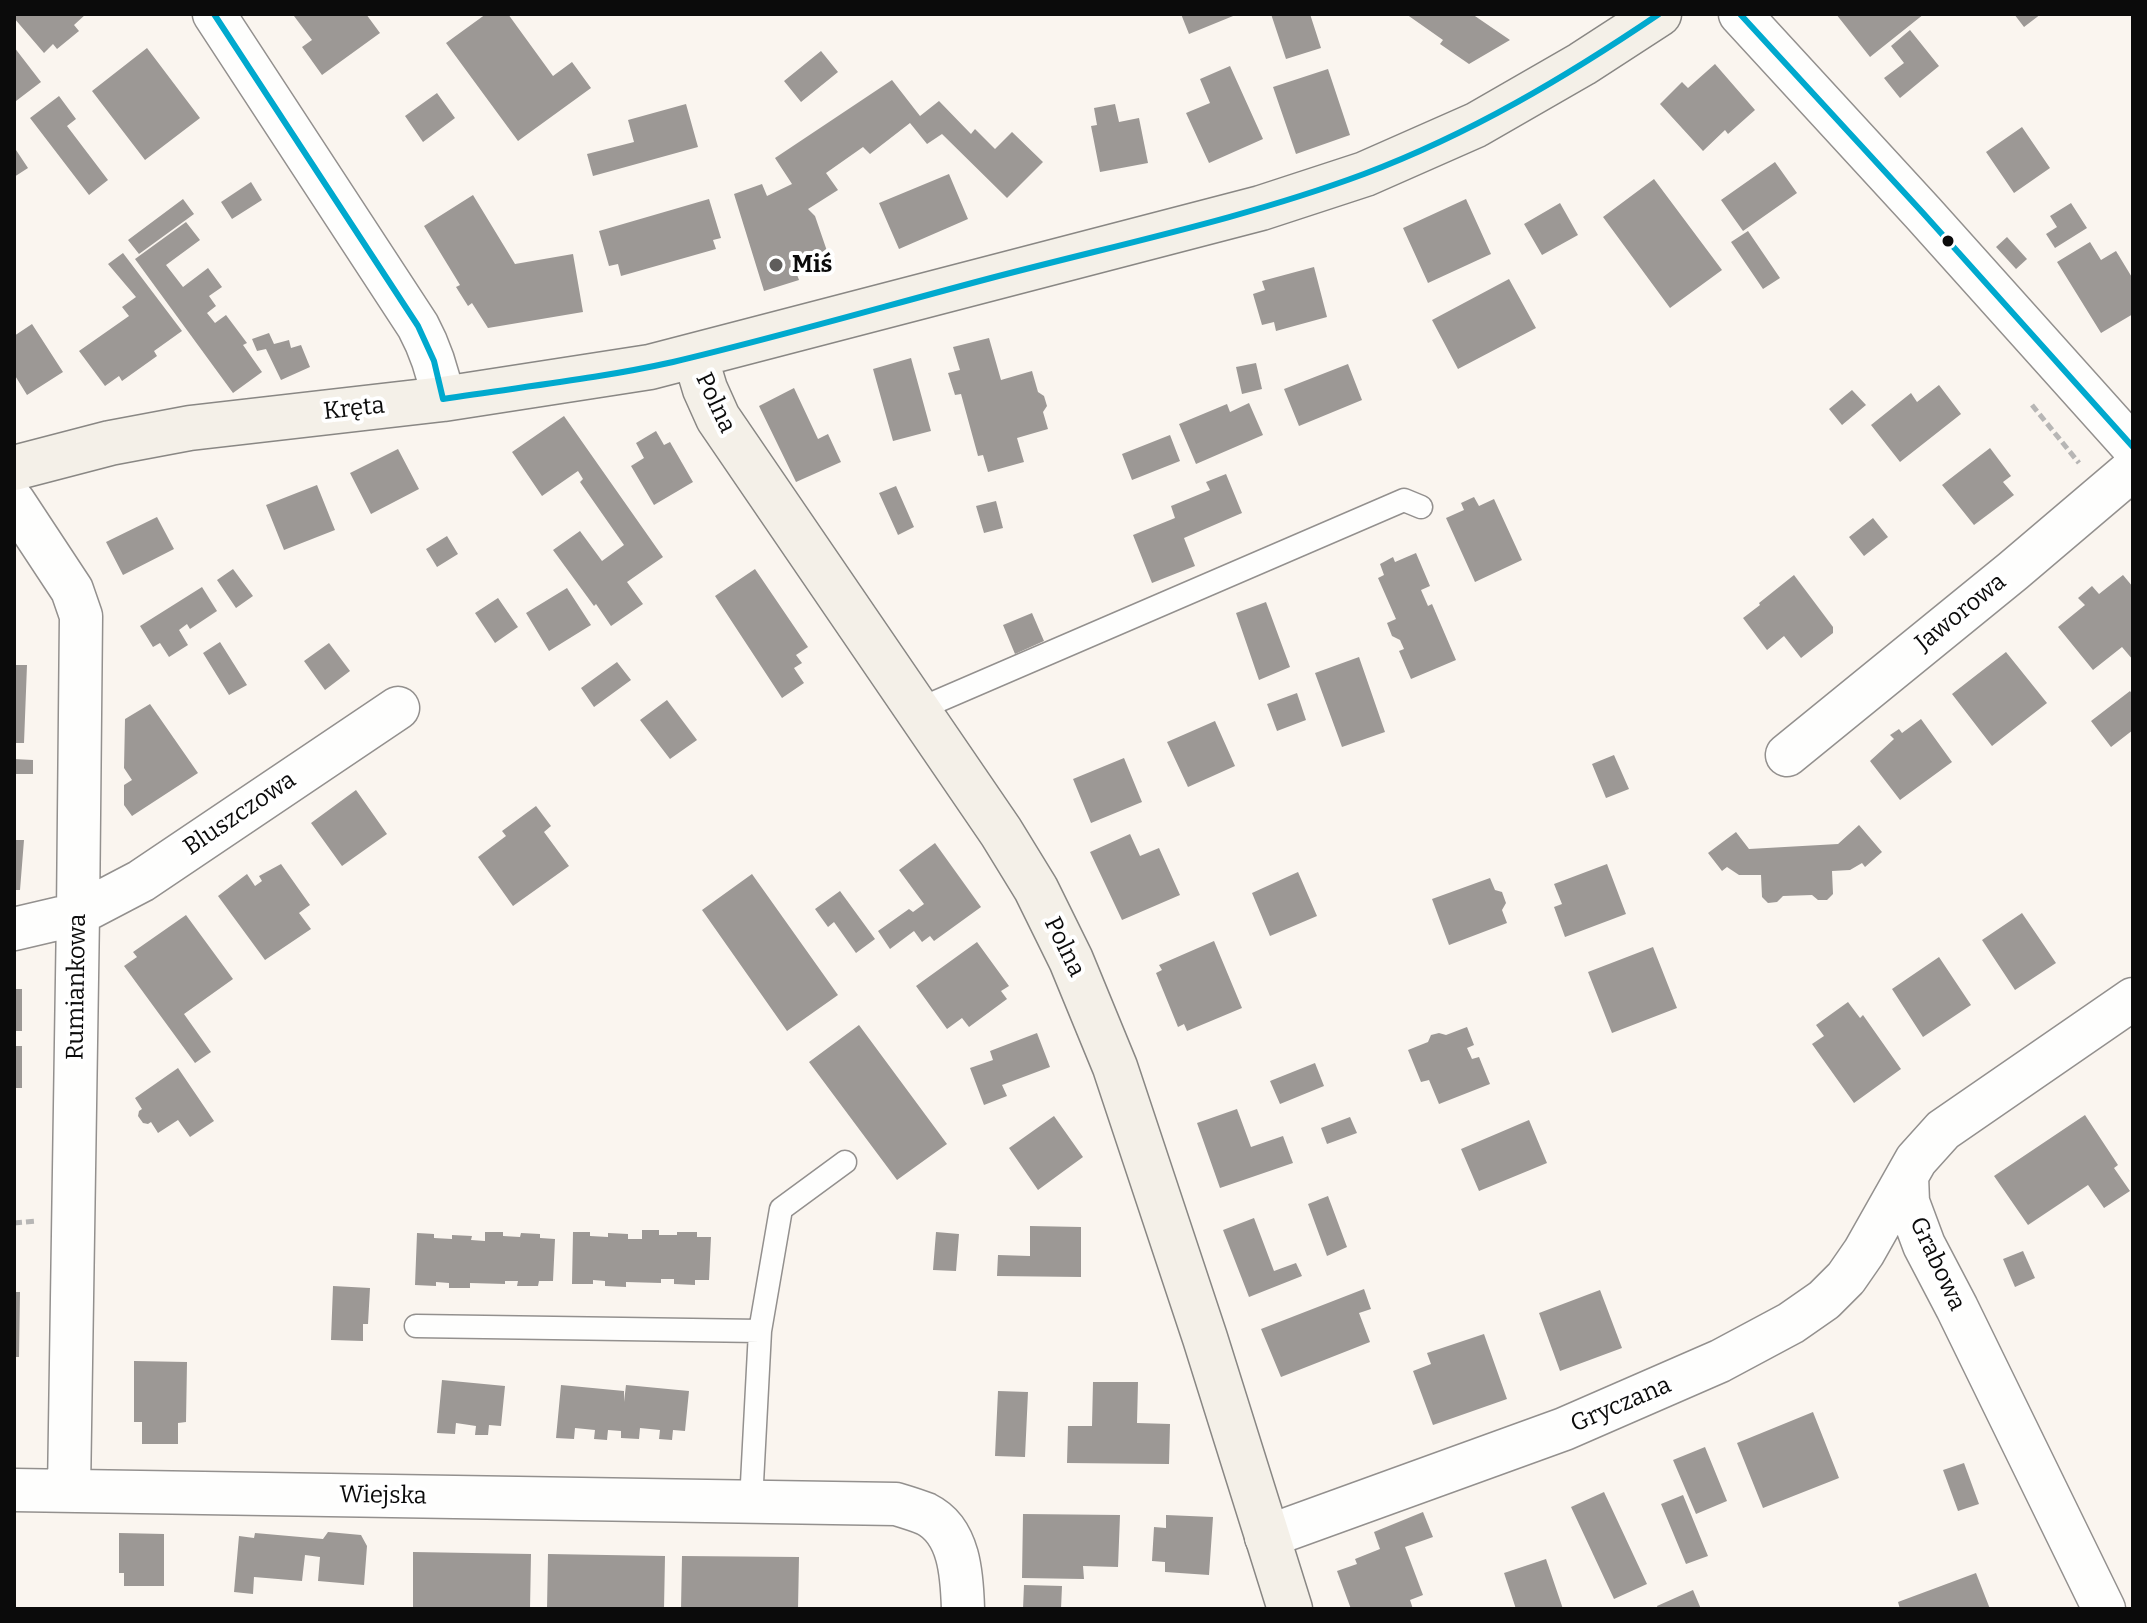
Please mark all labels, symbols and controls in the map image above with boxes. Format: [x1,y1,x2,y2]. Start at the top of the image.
unlabelled marker [1940,233,1956,249]
place label: Miś [792,251,833,279]
marker: Miś [767,256,785,274]
street label: Polna [689,368,741,438]
street label: Kręta [322,391,386,427]
street label: Jaworowa [1910,568,2012,658]
street label: Bluszczowa [178,766,302,862]
street label: Polna [1037,912,1091,982]
street label: Rumiankowa [61,914,93,1060]
street label: Grabowa [1903,1213,1971,1315]
street label: Gryczana [1567,1371,1675,1439]
street label: Wiejska [339,1481,427,1511]

